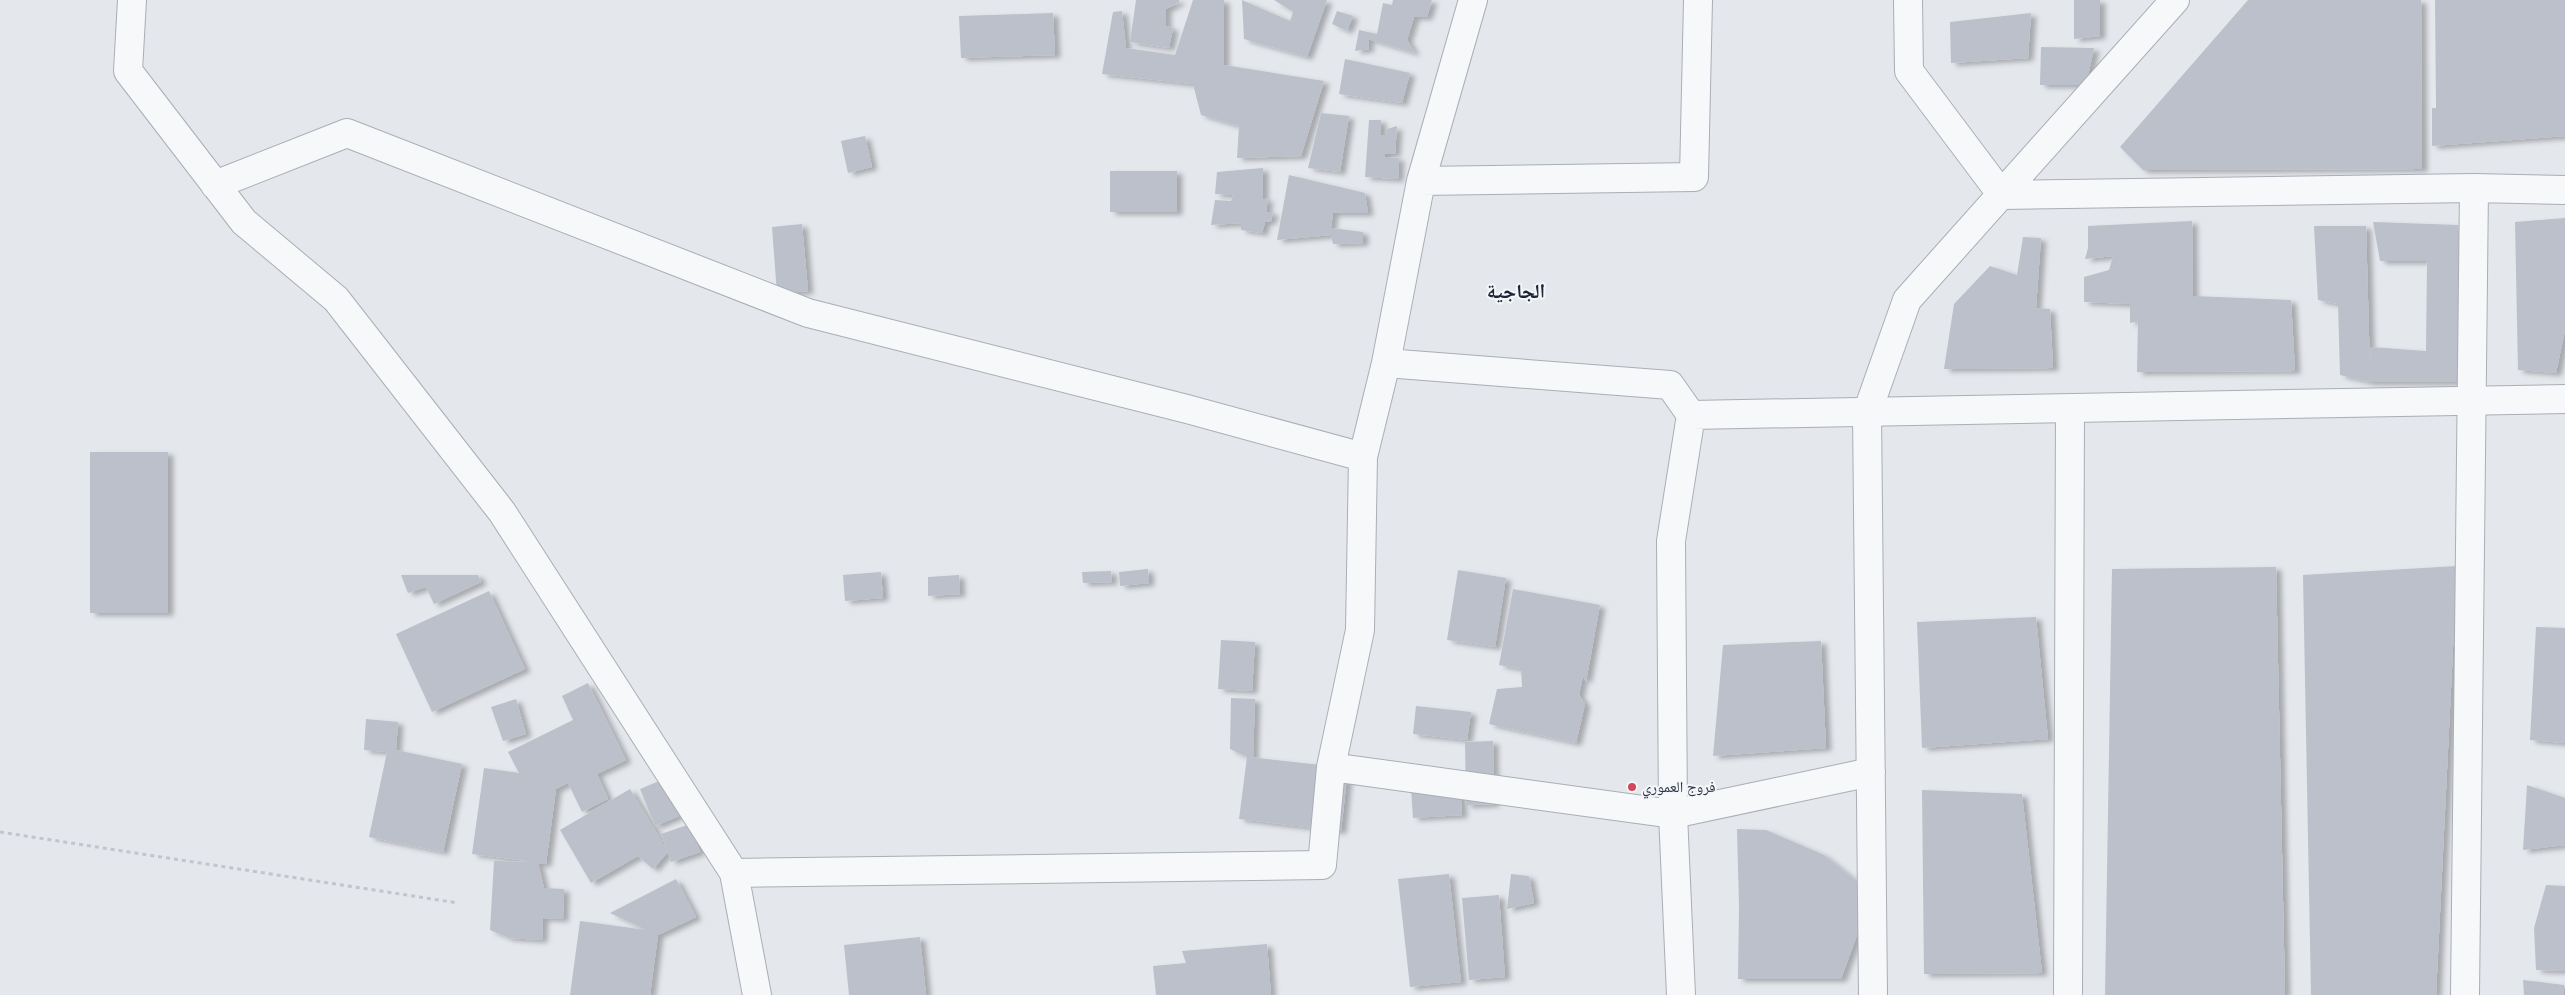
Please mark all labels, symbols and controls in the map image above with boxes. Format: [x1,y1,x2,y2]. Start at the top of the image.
district label: الجاجية [1487,279,1545,303]
place label: فروج العموري [1642,778,1716,799]
marker: فروج العموري [1626,781,1638,793]

